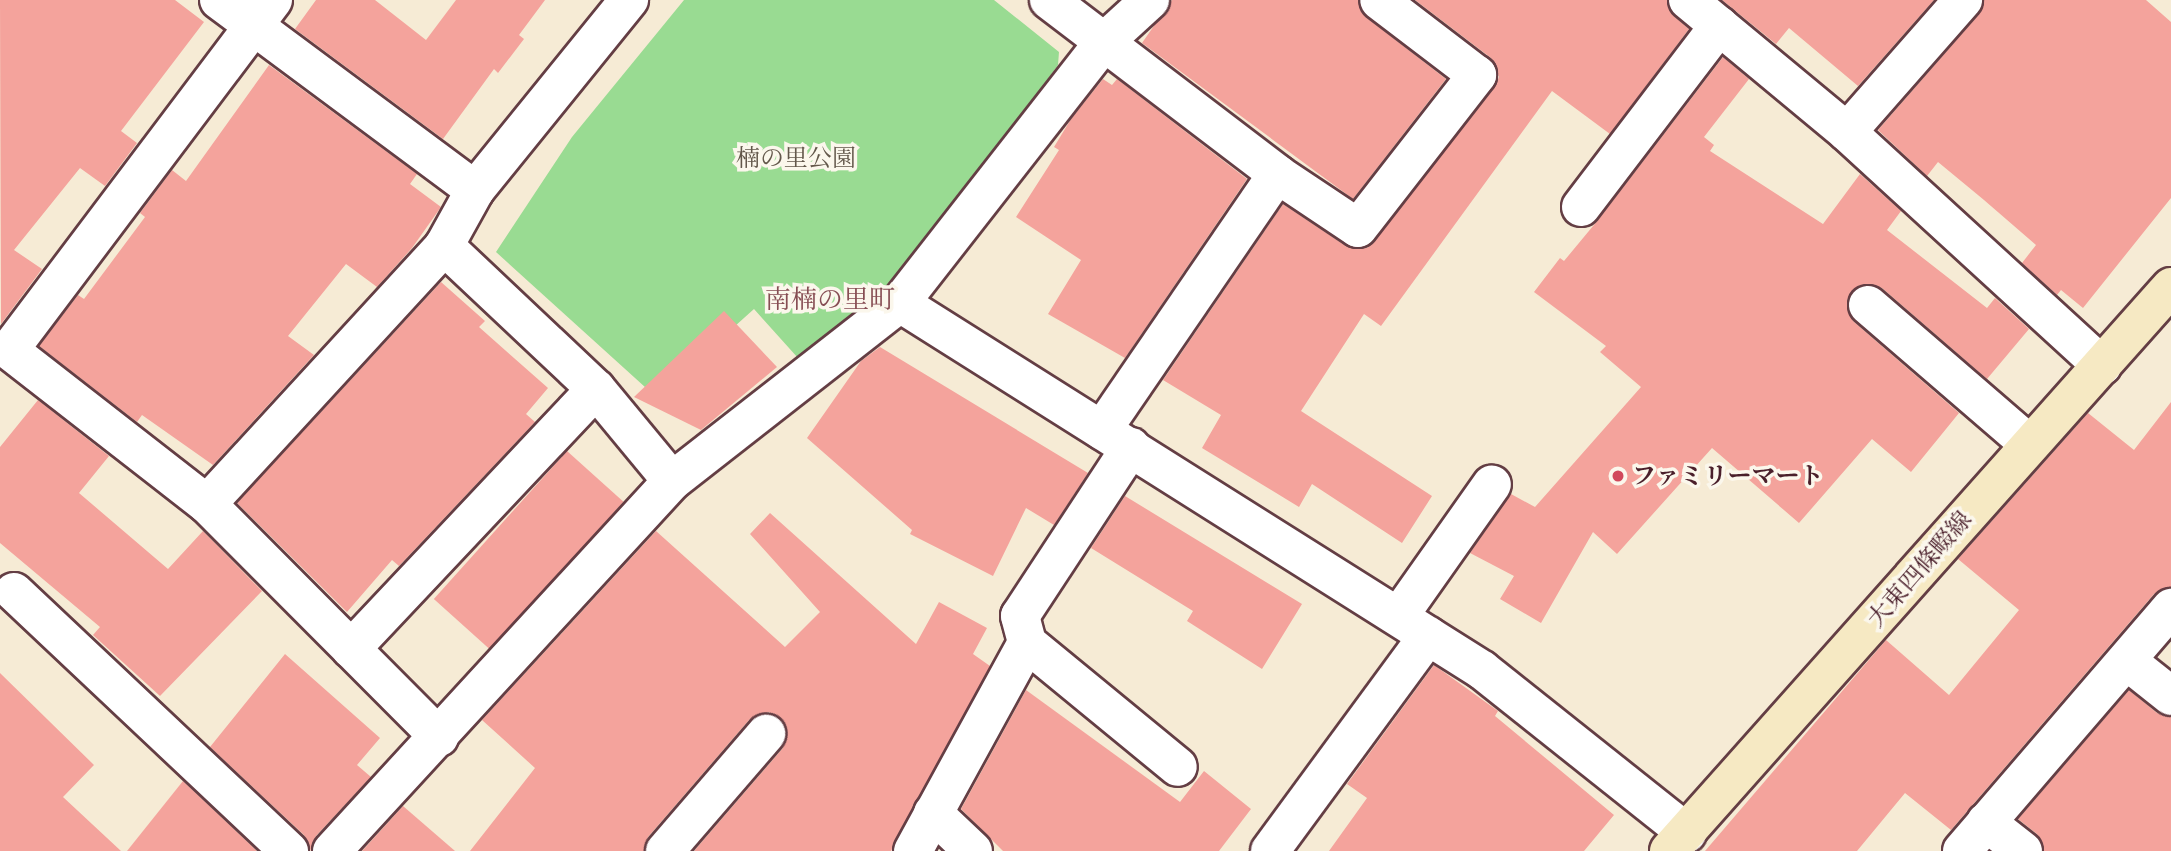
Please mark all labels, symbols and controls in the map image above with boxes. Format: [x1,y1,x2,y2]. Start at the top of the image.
park label: 楠の里公園 [736,144,856,172]
district label: 南楠の里町 [765,283,895,315]
place label: ファミリーマート [1632,462,1824,490]
marker: ファミリーマート [1610,468,1626,484]
street label: 大東四條畷線 [1861,505,1977,633]

